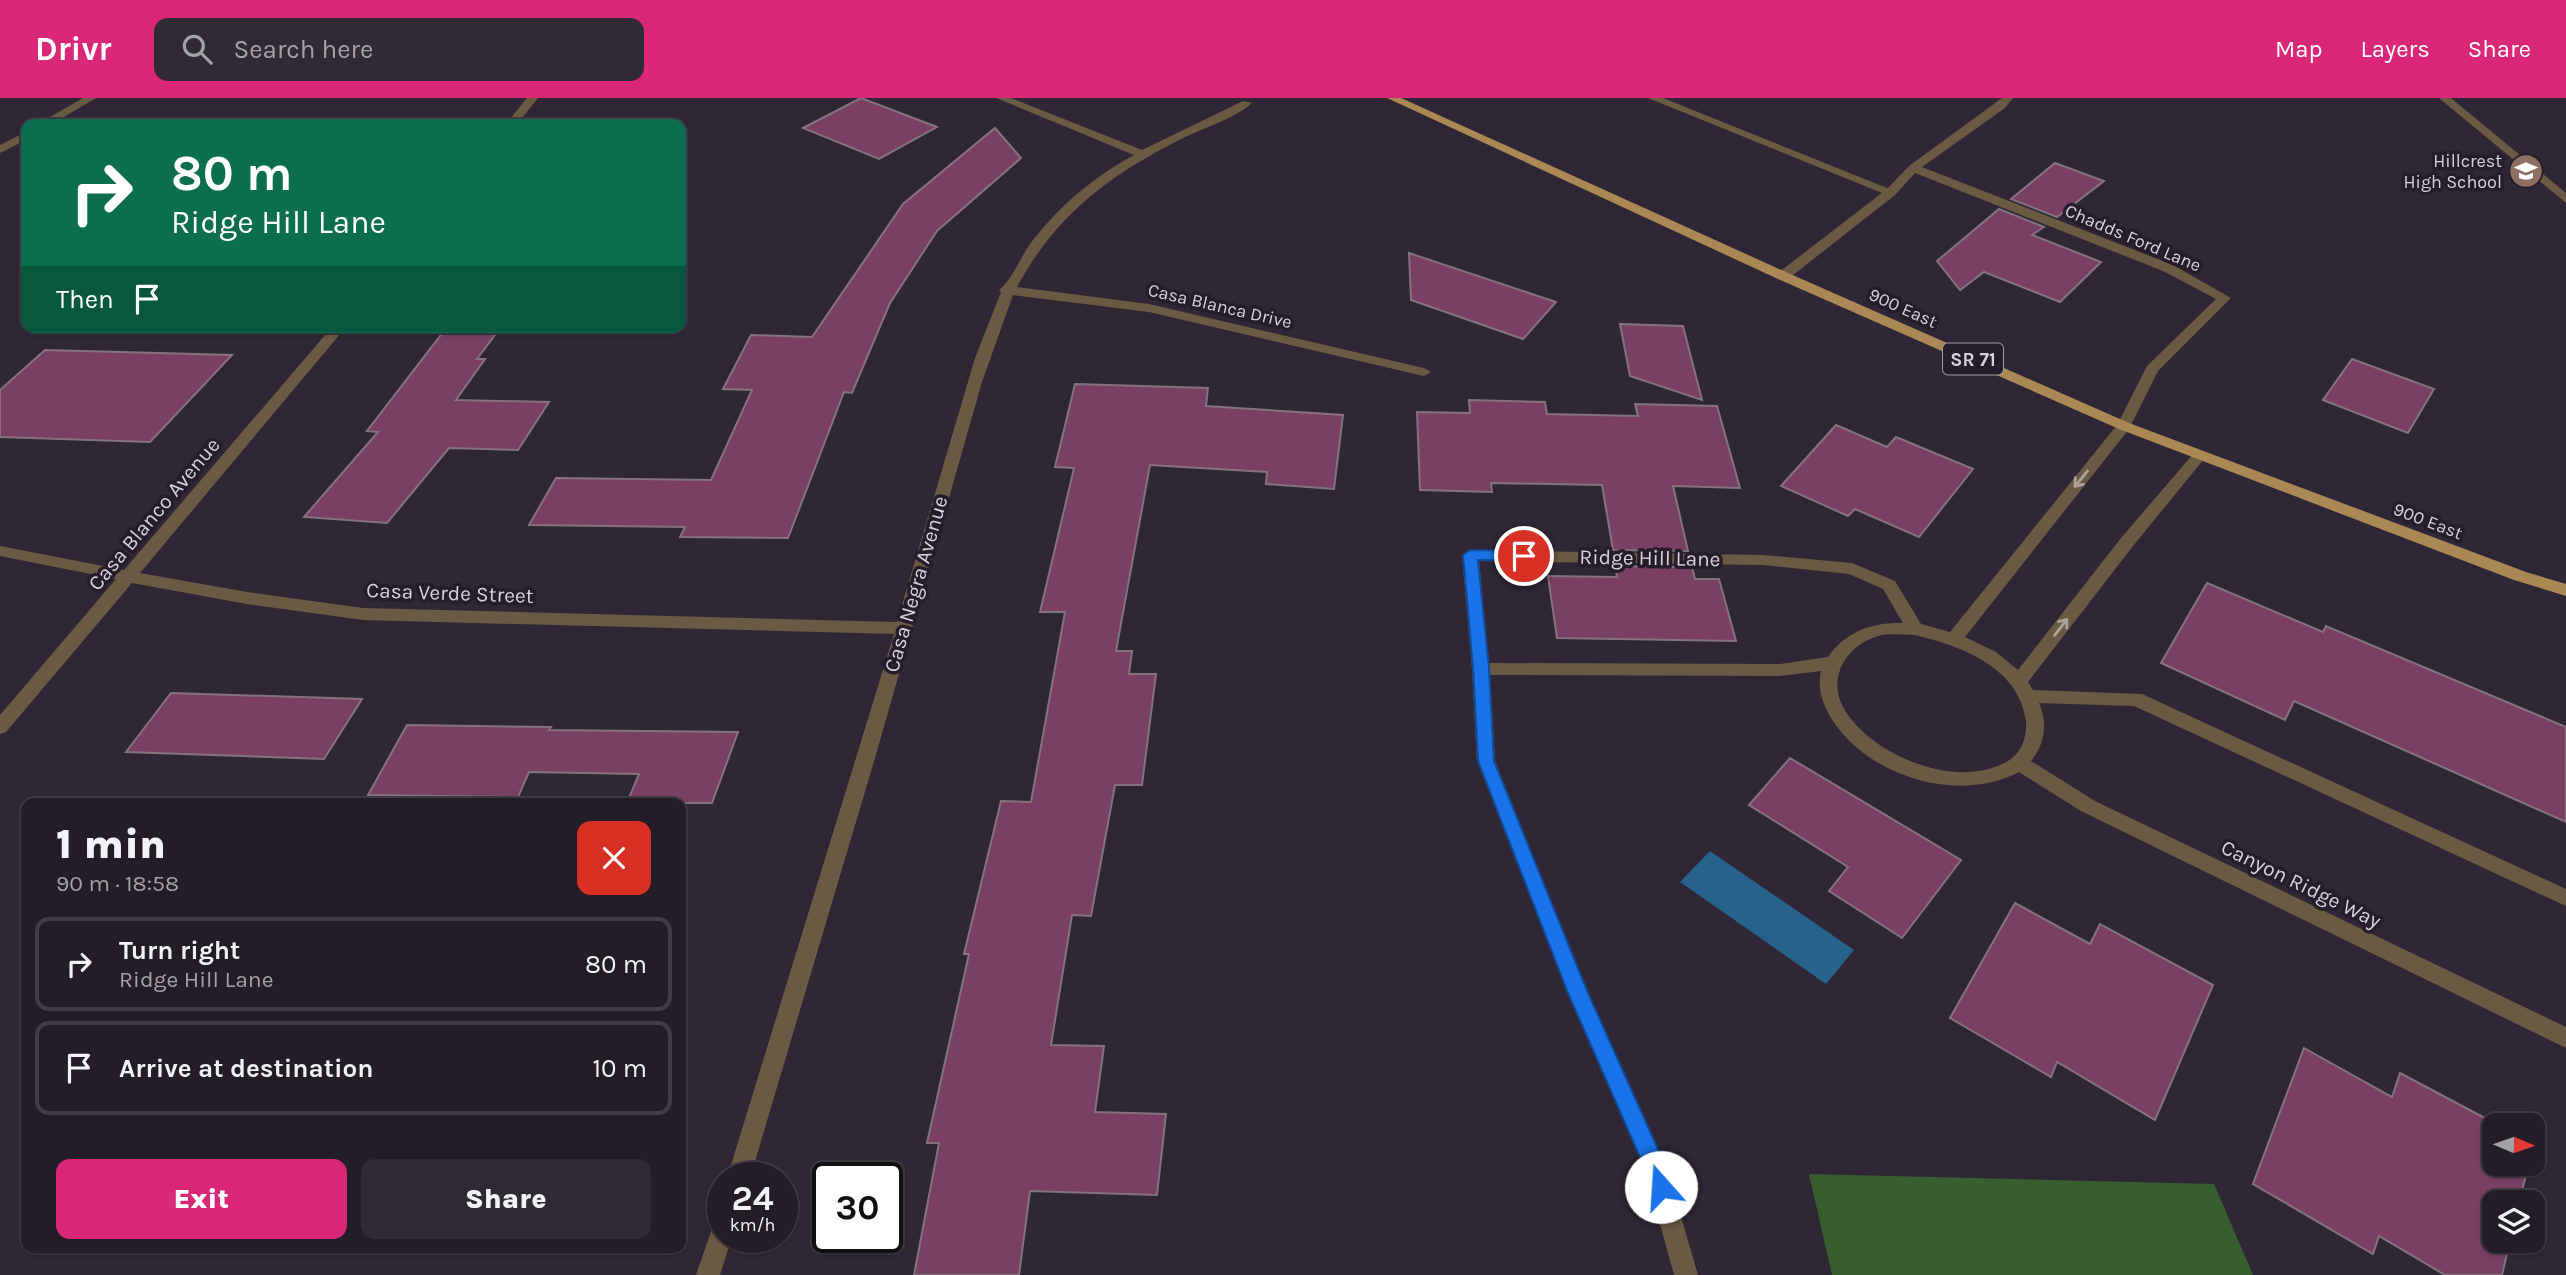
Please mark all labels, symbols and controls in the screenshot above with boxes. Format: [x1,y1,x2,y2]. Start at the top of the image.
search box [154,18,644,81]
text: Drivr [35,30,112,68]
icon: search [178,30,216,68]
text: Search here [234,34,373,65]
text: Map [2275,35,2323,63]
text: Layers [2361,35,2430,63]
text: Share [2468,35,2531,63]
text: 80 m [171,145,293,202]
icon: right [56,147,147,238]
place label: Hillcrest High School [2404,150,2502,193]
school or university icon: Hillcrest High School [2507,152,2545,190]
street label: Chadds Ford Lane [2062,199,2204,277]
text: Ridge Hill Lane [171,204,386,241]
street label: Casa Blanca Drive [1146,279,1294,333]
icon: arrive [128,280,166,318]
street label: 900 East [1865,283,1941,333]
text: Then [56,284,114,315]
road number: SR 71 [1943,344,2003,374]
street label: Casa Blanco Avenue [83,433,225,595]
one-way arrow [2074,469,2089,488]
street label: Casa Negra Avenue [879,493,953,675]
street label: 900 East [2390,498,2466,544]
pin [1494,526,1554,586]
icon: arrive [1505,537,1543,575]
street label: Ridge Hill Lane [1579,545,1721,571]
street label: Casa Verde Street [366,578,534,608]
one-way arrow [2054,619,2069,637]
text: 1 min [56,819,166,869]
button: close [577,821,651,895]
street label: Canyon Ridge Way [2217,835,2385,933]
text: 90 m · 18:58 [56,870,179,897]
text: Turn right [119,935,240,966]
icon: right [60,945,98,983]
text: 80 m [585,949,647,980]
text: Ridge Hill Lane [119,966,274,993]
icon: arrive [60,1049,98,1087]
text: Arrive at destination [119,1053,373,1084]
text: 10 m [592,1053,647,1084]
north arrow [2482,1113,2544,1176]
map controls [2482,1113,2545,1253]
position arrow [1624,1150,1698,1224]
button: Exit [56,1159,347,1239]
button: Share [361,1159,651,1239]
speed limit sign: 30 [812,1162,903,1253]
text: 24 [732,1178,774,1219]
button: layers [2482,1190,2545,1253]
text: km/h [730,1214,775,1236]

